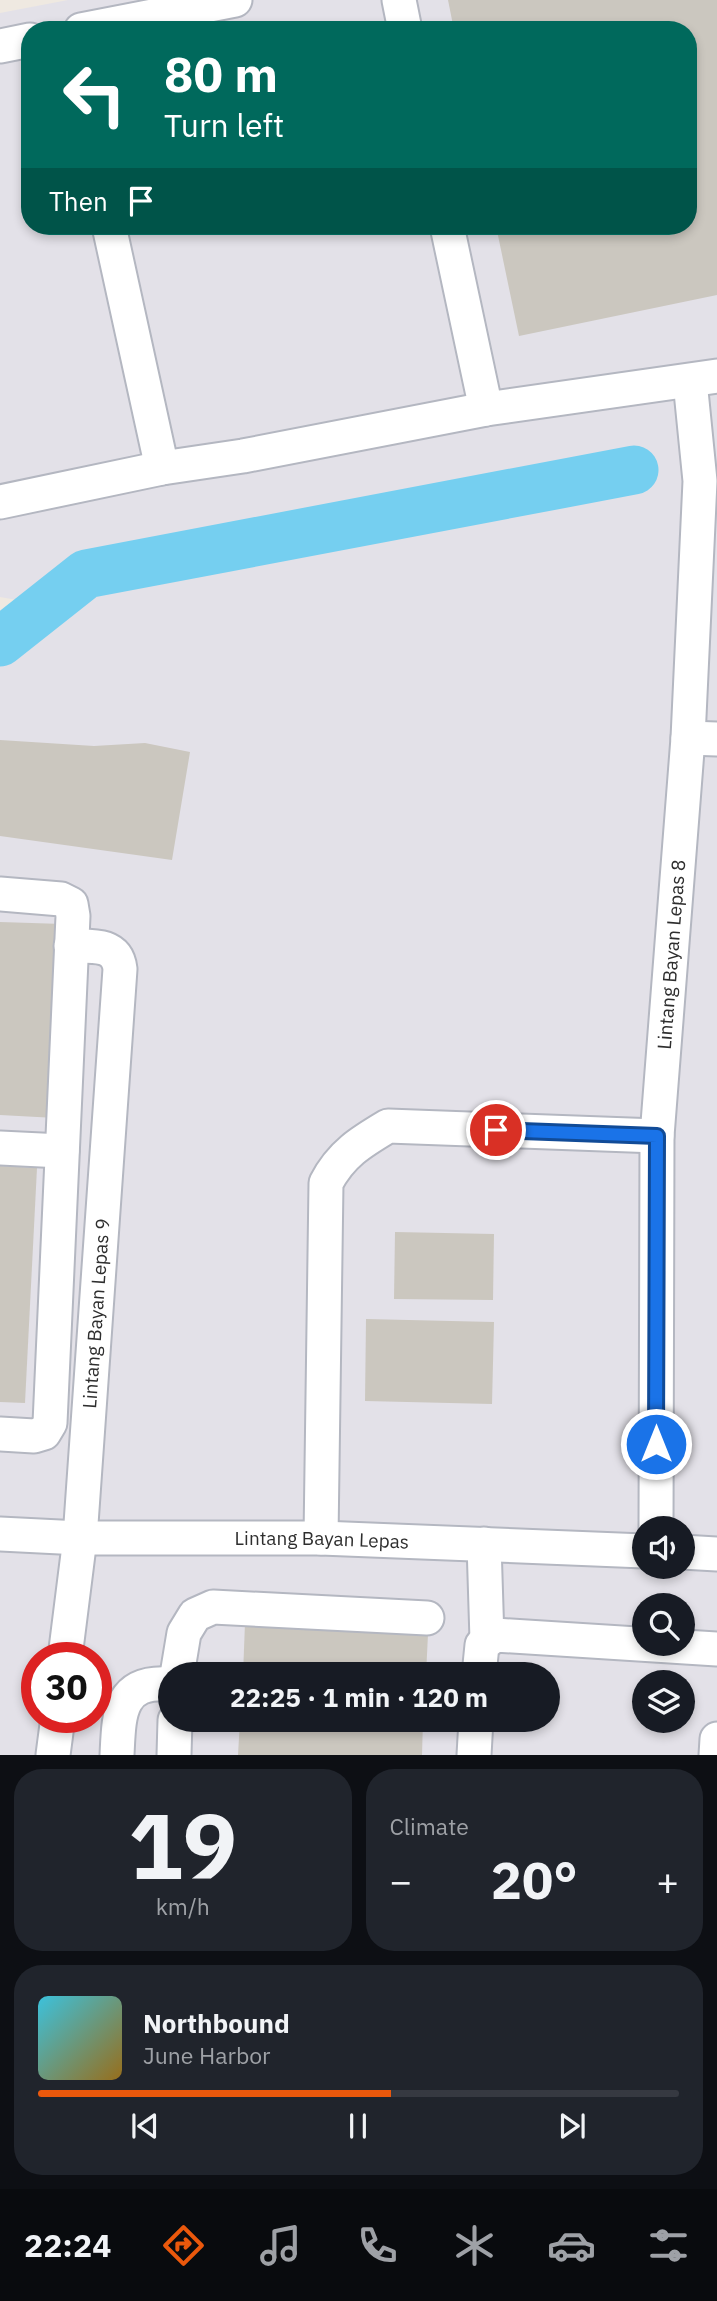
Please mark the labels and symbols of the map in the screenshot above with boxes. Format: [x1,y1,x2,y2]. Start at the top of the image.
street label: Lintang Bayan Lepas 8 [652,859,690,1050]
pin [466,1100,526,1160]
street label: Lintang Bayan Lepas 9 [77,1218,114,1409]
position arrow [619,1407,693,1481]
street label: Lintang Bayan Lepas [235,1526,410,1554]
speed limit sign: 30 [21,1642,112,1733]

